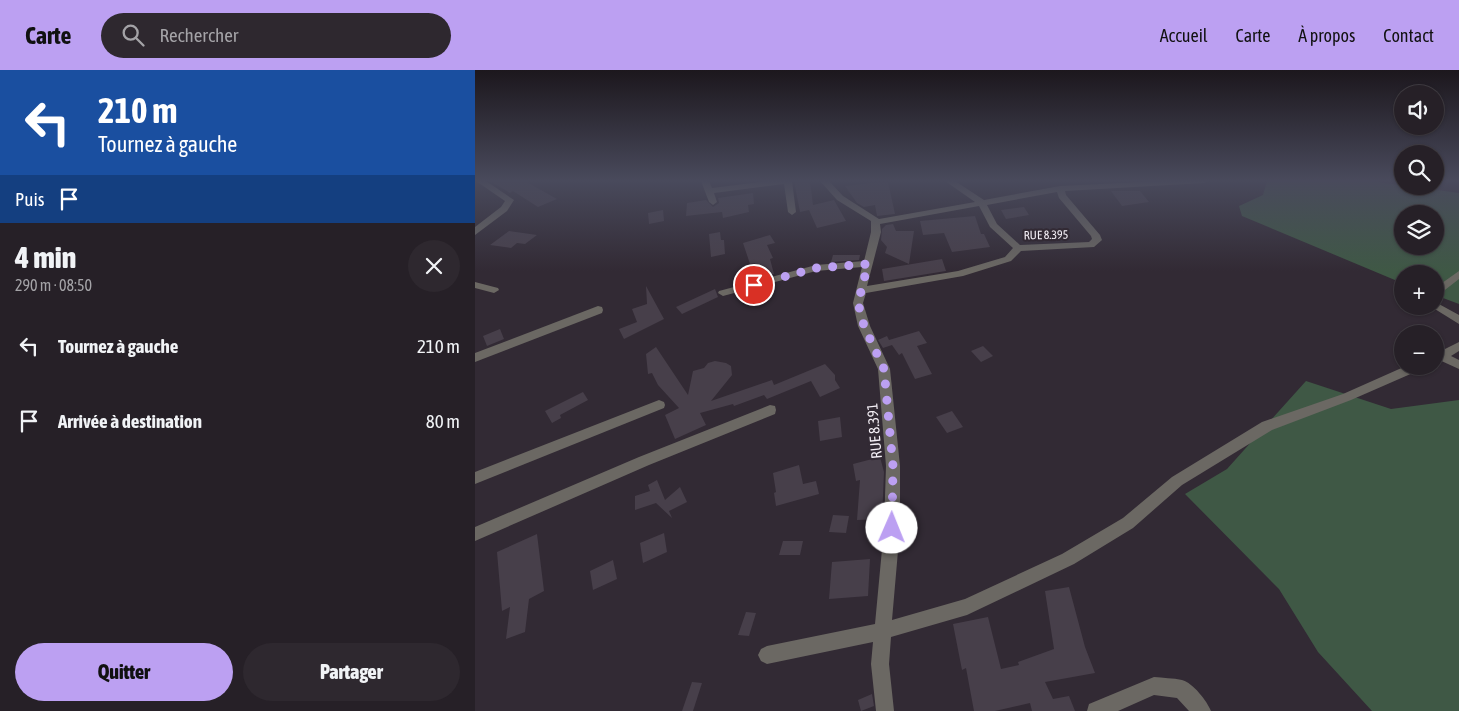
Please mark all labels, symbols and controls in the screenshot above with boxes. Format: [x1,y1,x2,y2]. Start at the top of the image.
search box [101,13,451,58]
icon: search [119,21,147,49]
text: Carte [25,22,71,49]
text: Rechercher [159,24,238,46]
text: Accueil [1160,25,1208,46]
text: Carte [1236,25,1270,46]
text: À propos [1298,25,1355,46]
text: Contact [1383,25,1434,46]
map controls [1394,85,1444,375]
button: sound [1394,85,1444,135]
icon: left [15,90,80,155]
text: 210 m [98,90,177,130]
text: Tournez à gauche [98,131,237,157]
button: search [1394,145,1444,195]
icon: arrive [55,185,83,213]
text: Puis [15,188,45,210]
button: layers [1394,205,1444,255]
street label: RUE 8.395 [1024,228,1068,242]
text: 4 min [15,240,76,274]
button: close [408,240,460,292]
pin [733,264,775,306]
button: + [1394,265,1444,315]
icon: arrive [740,271,768,299]
text: 290 m · 08:50 [15,276,92,294]
button: − [1394,325,1444,375]
icon: left [15,332,43,360]
text: Tournez à gauche [58,335,178,357]
text: 210 m [417,335,460,357]
street label: RUE 8.391 [863,403,885,459]
icon: arrive [15,407,43,435]
text: Arrivée à destination [58,410,202,432]
text: 80 m [426,410,460,432]
position arrow [865,501,917,553]
button: Quitter [15,643,233,701]
button: Partager [243,643,460,701]

